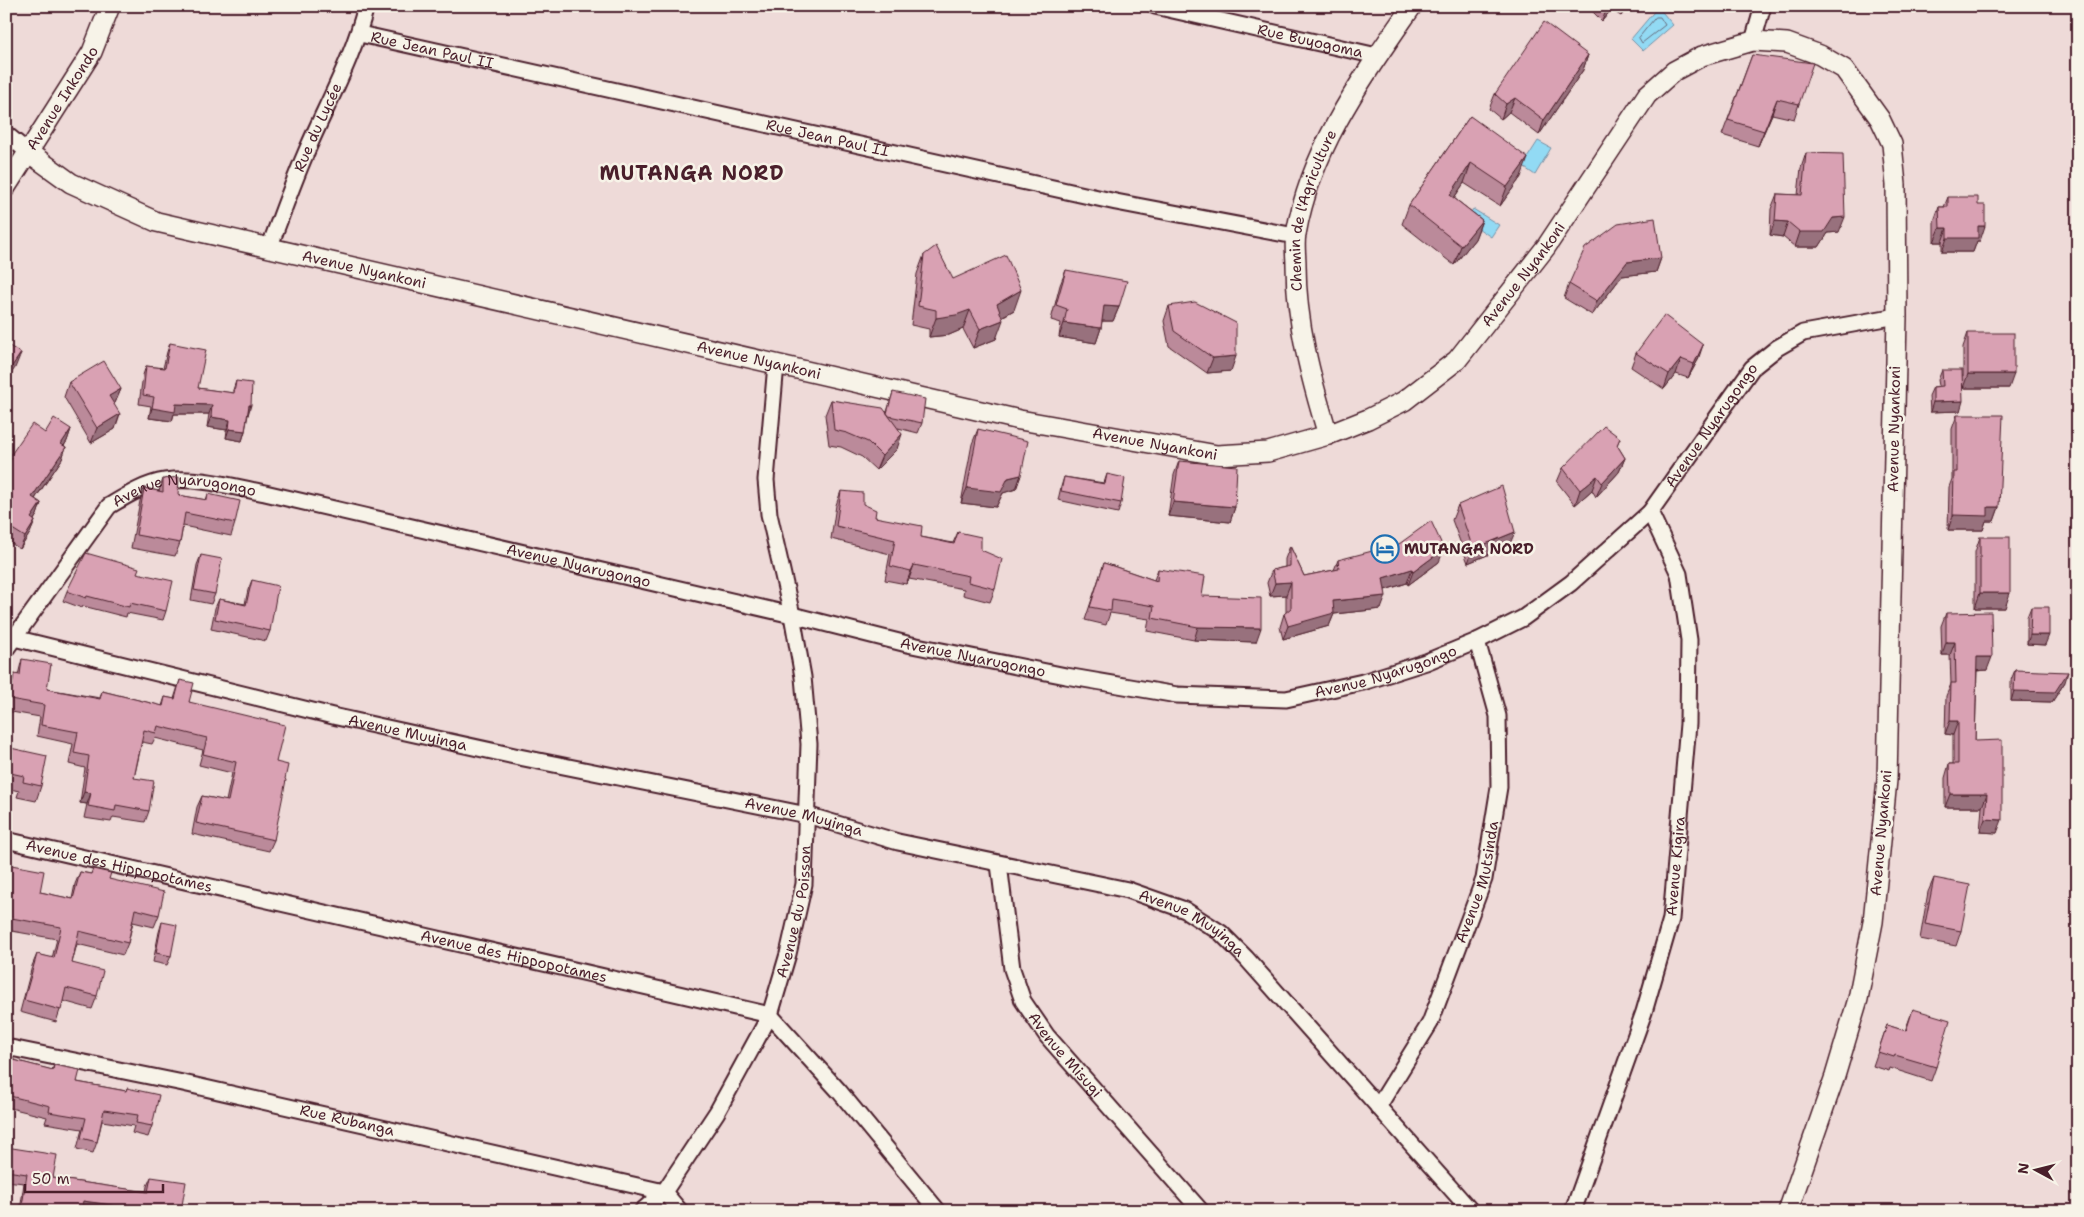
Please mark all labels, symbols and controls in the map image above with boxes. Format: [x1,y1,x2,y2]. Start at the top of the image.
street label: Rue Buyogoma [1255,19,1365,63]
street label: Rue Jean Paul II [369,27,496,73]
street label: Avenue Inkondo [22,44,103,154]
street label: Rue du Lycée [289,80,347,175]
street label: Rue Jean Paul II [764,115,891,161]
street label: Chemin de l'Agriculture [1285,126,1341,292]
district label: MUTANGA NORD [599,160,785,186]
street label: Avenue Nyankoni [1477,218,1570,331]
street label: Avenue Nyankoni [300,246,428,293]
street label: Avenue Nyankoni [695,336,823,384]
street label: Avenue Nyarugongo [1661,359,1762,491]
street label: Avenue Nyankoni [1883,366,1905,492]
street label: Avenue Nyankoni [1091,423,1219,465]
street label: Avenue Nyarugongo [109,470,258,512]
hotel icon: MUTANGA NORD [1370,534,1400,564]
street label: Avenue Nyarugongo [504,539,653,592]
place label: MUTANGA NORD [1404,539,1534,559]
street label: Avenue Nyarugongo [898,633,1047,682]
street label: Avenue Nyarugongo [1313,640,1460,702]
street label: Avenue Muyinga [347,710,470,755]
street label: Avenue Nyankoni [1866,769,1896,897]
street label: Avenue Muyinga [743,793,866,841]
street label: Avenue Kigira [1661,815,1690,917]
street label: Avenue Mutsinda [1451,819,1503,946]
street label: Avenue des Hippopotames [24,835,214,897]
street label: Avenue du Poisson [771,845,815,980]
street label: Avenue Muyinga [1136,885,1250,962]
street label: Avenue des Hippopotames [419,925,609,987]
street label: Avenue Misugi [1024,1008,1106,1102]
street label: Rue Rubanga [298,1100,397,1141]
north arrow [2012,1144,2062,1194]
scale bar [25,1162,162,1194]
text: N [2013,1162,2033,1175]
text: 50 m [32,1169,70,1189]

